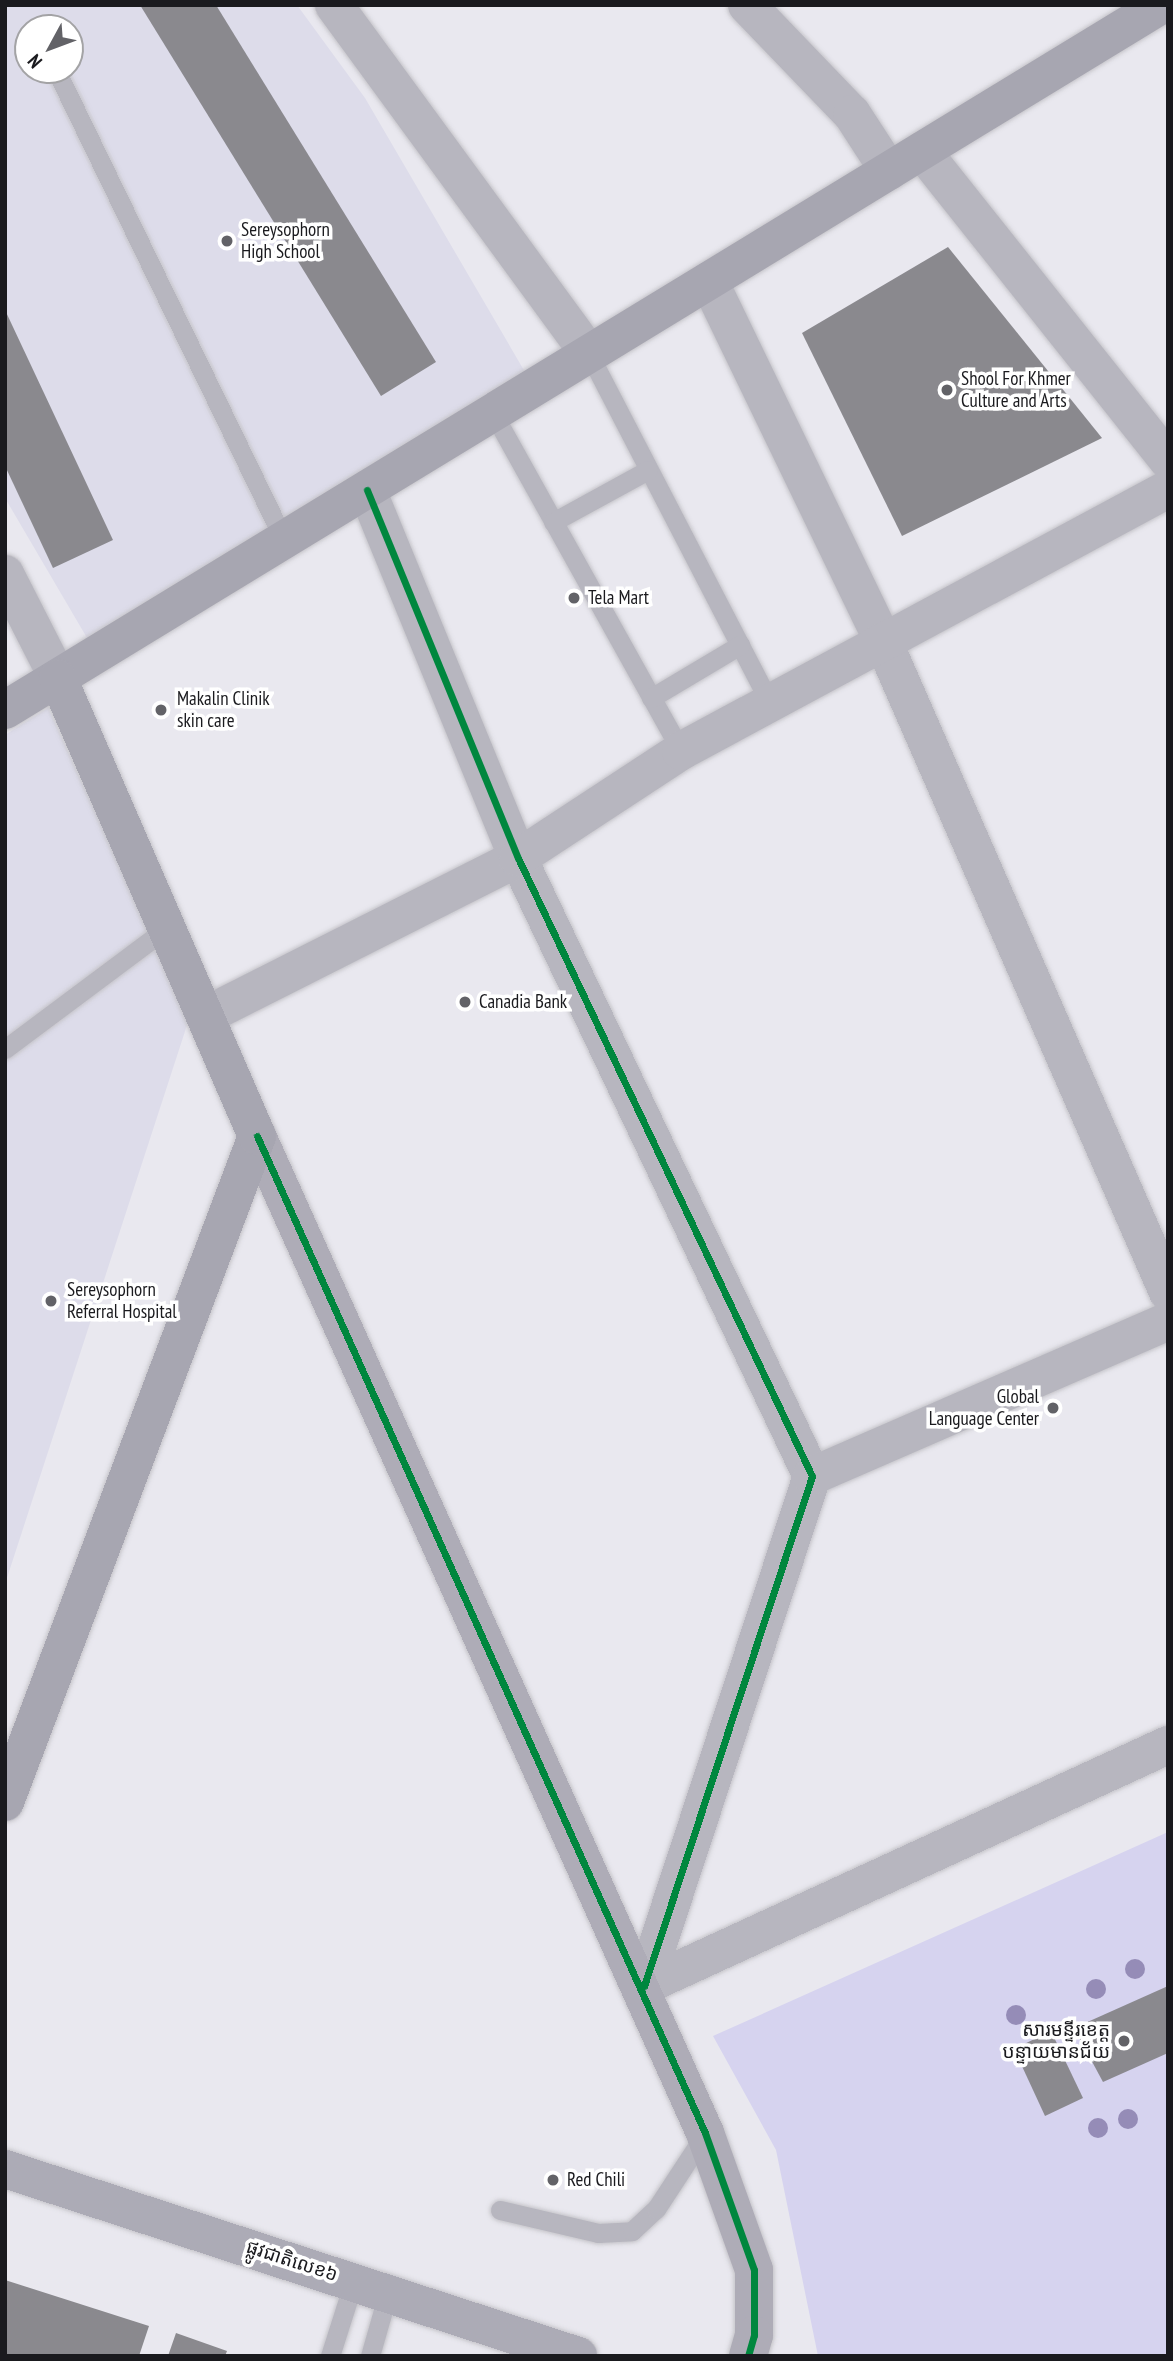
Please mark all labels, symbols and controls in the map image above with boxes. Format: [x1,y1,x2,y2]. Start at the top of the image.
north arrow [14,14,84,84]
text: N [22,50,47,73]
place label: Sereysophorn High School [241,219,330,263]
marker: Sereysophorn High School [219,233,235,249]
place label: Shool For Khmer Culture and Arts [961,368,1071,412]
marker: Shool For Khmer Culture and Arts [939,382,955,398]
place label: Tela Mart [588,587,649,609]
marker: Tela Mart [566,590,582,606]
place label: Makalin Clinik skin care [177,688,270,732]
marker: Makalin Clinik skin care [151,700,171,720]
place label: Canadia Bank [479,991,567,1013]
marker: Canadia Bank [457,994,473,1010]
place label: Sereysophorn Referral Hospital [67,1279,177,1323]
marker: Sereysophorn Referral Hospital [41,1291,61,1311]
place label: Global Language Center [929,1386,1039,1430]
marker: Global Language Center [1045,1400,1061,1416]
place label: សារមន្ទីរខេត្ត បន្ទាយមានជ័យ [1002,2019,1110,2063]
marker: សារមន្ទីរខេត្ត បន្ទាយមានជ័យ [1116,2033,1132,2049]
place label: Red Chili [567,2169,625,2191]
marker: Red Chili [545,2172,561,2188]
street label: ផ្លូវជាតិលេខ៦ [243,2235,341,2287]

